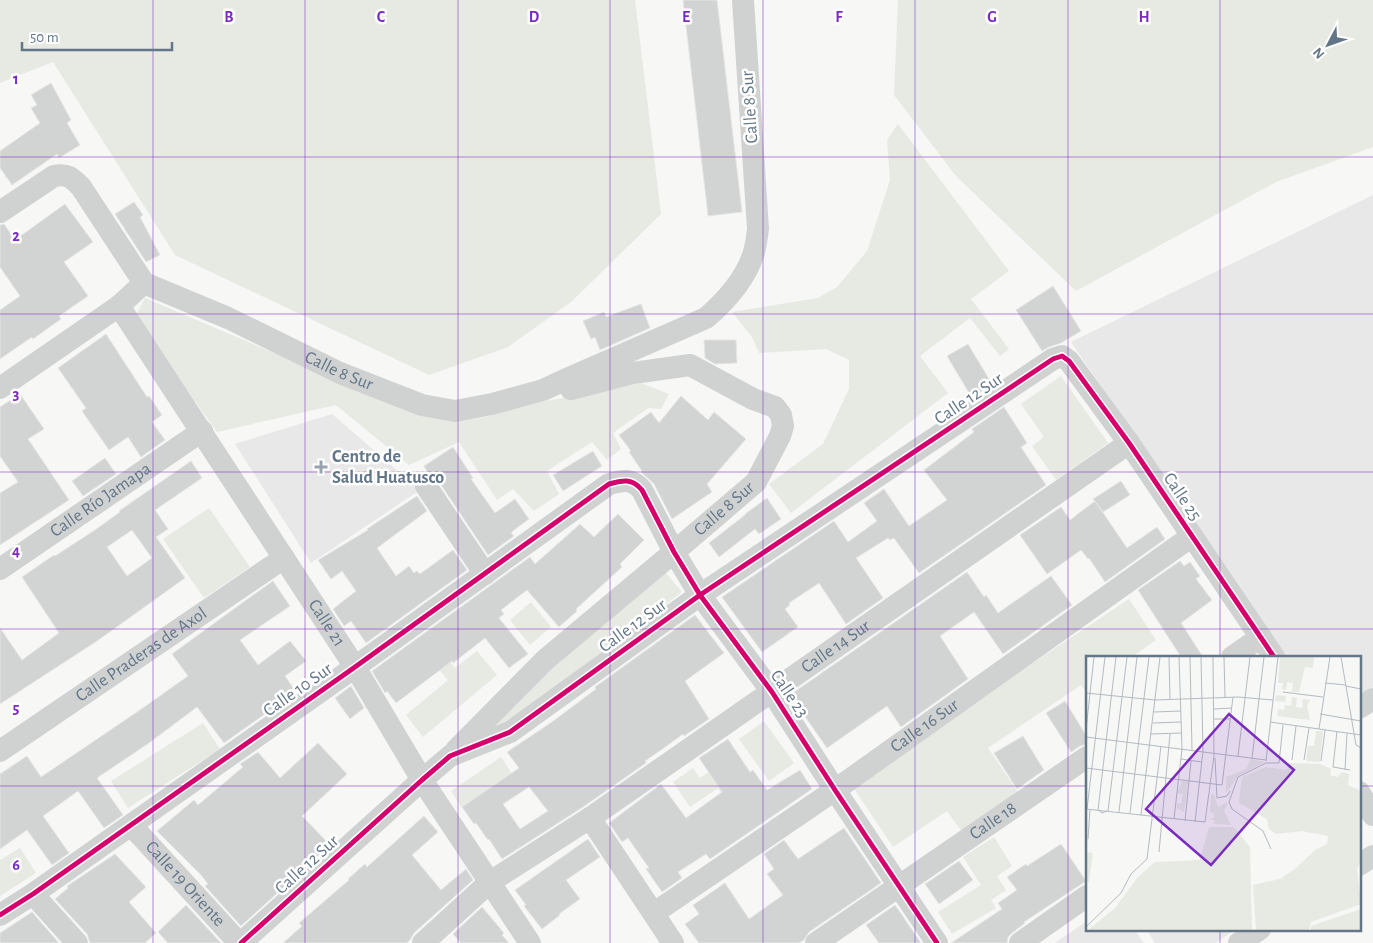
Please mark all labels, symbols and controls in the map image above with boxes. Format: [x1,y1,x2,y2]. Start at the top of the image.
text: B [224,9,234,25]
text: C [377,9,386,25]
text: D [529,9,540,25]
text: E [682,9,690,25]
text: F [835,9,843,25]
text: G [987,9,997,25]
text: H [1138,9,1150,25]
scale bar [22,20,172,52]
north arrow [1303,20,1353,70]
text: 50 m [30,30,59,45]
text: N [1310,45,1327,61]
street label: Calle 8 Sur [738,70,762,144]
text: 1 [13,71,19,87]
text: 2 [12,228,20,244]
street label: Calle 8 Sur [302,348,376,394]
street label: Calle 12 Sur [931,369,1007,428]
text: 3 [13,386,20,402]
place label: Centro de Salud Huatusco [332,448,444,487]
street label: Calle Río Jamapa [47,460,154,541]
marker: Centro de Salud Huatusco [314,460,328,474]
street label: Calle 25 [1160,470,1204,524]
street label: Calle 8 Sur [691,478,758,539]
text: 4 [12,543,20,559]
street label: Calle 21 [305,596,348,650]
street label: Calle 12 Sur [596,596,670,656]
street label: Calle Praderas de Axol [73,604,210,706]
street label: Calle 14 Sur [798,617,874,677]
inset map [1086,656,1360,930]
street label: Calle 10 Sur [260,660,336,720]
street label: Calle 23 [767,667,811,721]
street label: Calle 16 Sur [887,696,962,756]
text: 5 [13,700,20,716]
street label: Calle 18 [966,799,1020,844]
street label: Calle 12 Sur [272,832,342,898]
street label: Calle 19 Oriente [142,838,228,930]
text: 6 [12,857,20,873]

